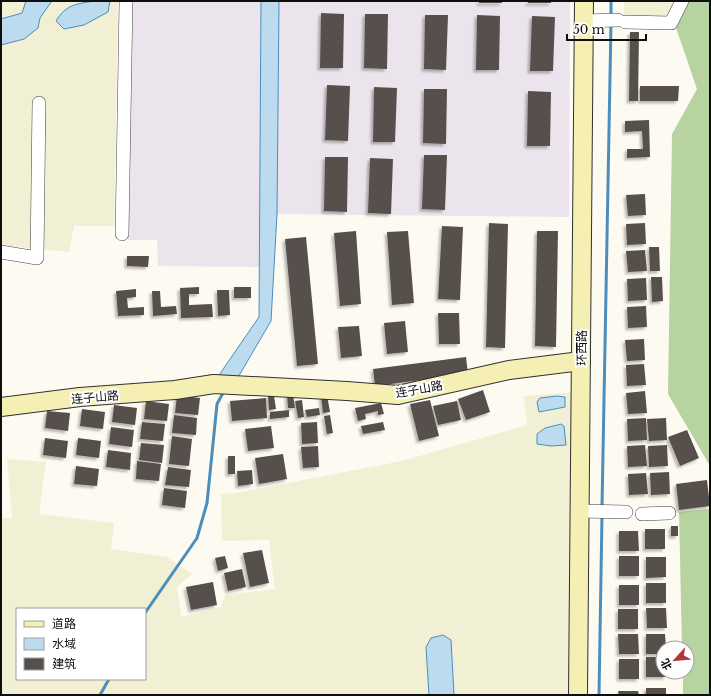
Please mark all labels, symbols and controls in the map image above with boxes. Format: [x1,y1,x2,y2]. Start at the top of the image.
scale bar [567,16,646,42]
text: 50 m [573,22,605,37]
street label: 环西路 [574,330,589,366]
street label: 连子山路 [394,377,444,401]
street label: 连子山路 [70,387,120,407]
legend [16,608,146,680]
text: 道路 [52,616,76,631]
text: 水域 [52,636,76,651]
north arrow [655,640,695,680]
text: 建筑 [52,656,76,671]
text: 北 [657,656,675,673]

